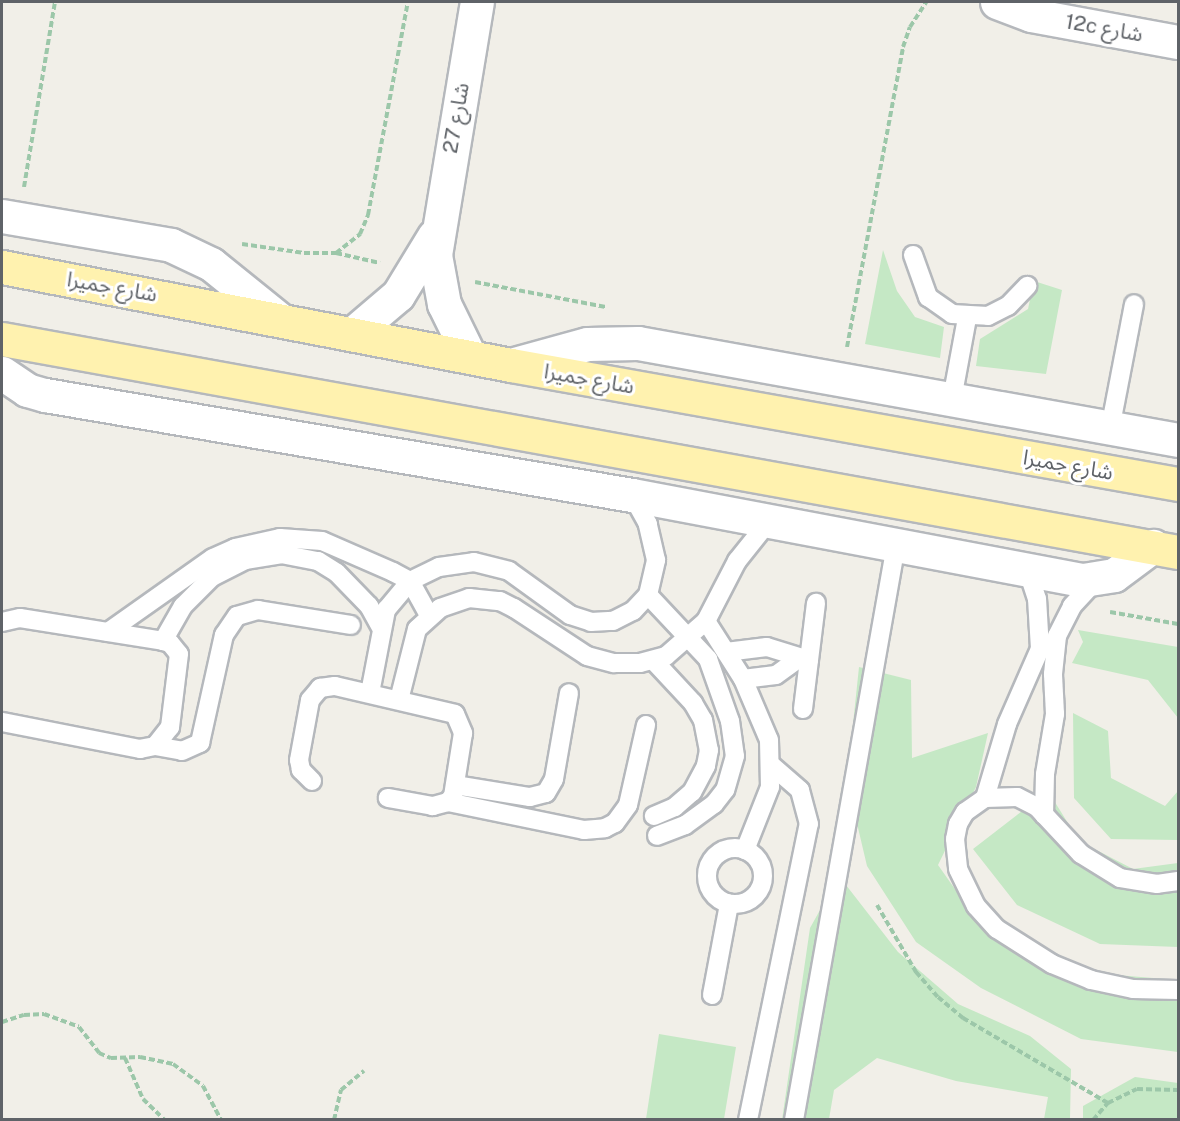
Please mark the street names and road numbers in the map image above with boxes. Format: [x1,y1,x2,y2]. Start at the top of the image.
street label: 12c شارع [1063,9,1145,47]
street label: شارع 27 [437,81,475,155]
street label: شارع جميرا [65,267,159,307]
street label: شارع جميرا [542,359,636,399]
street label: شارع جميرا [1021,445,1115,485]

